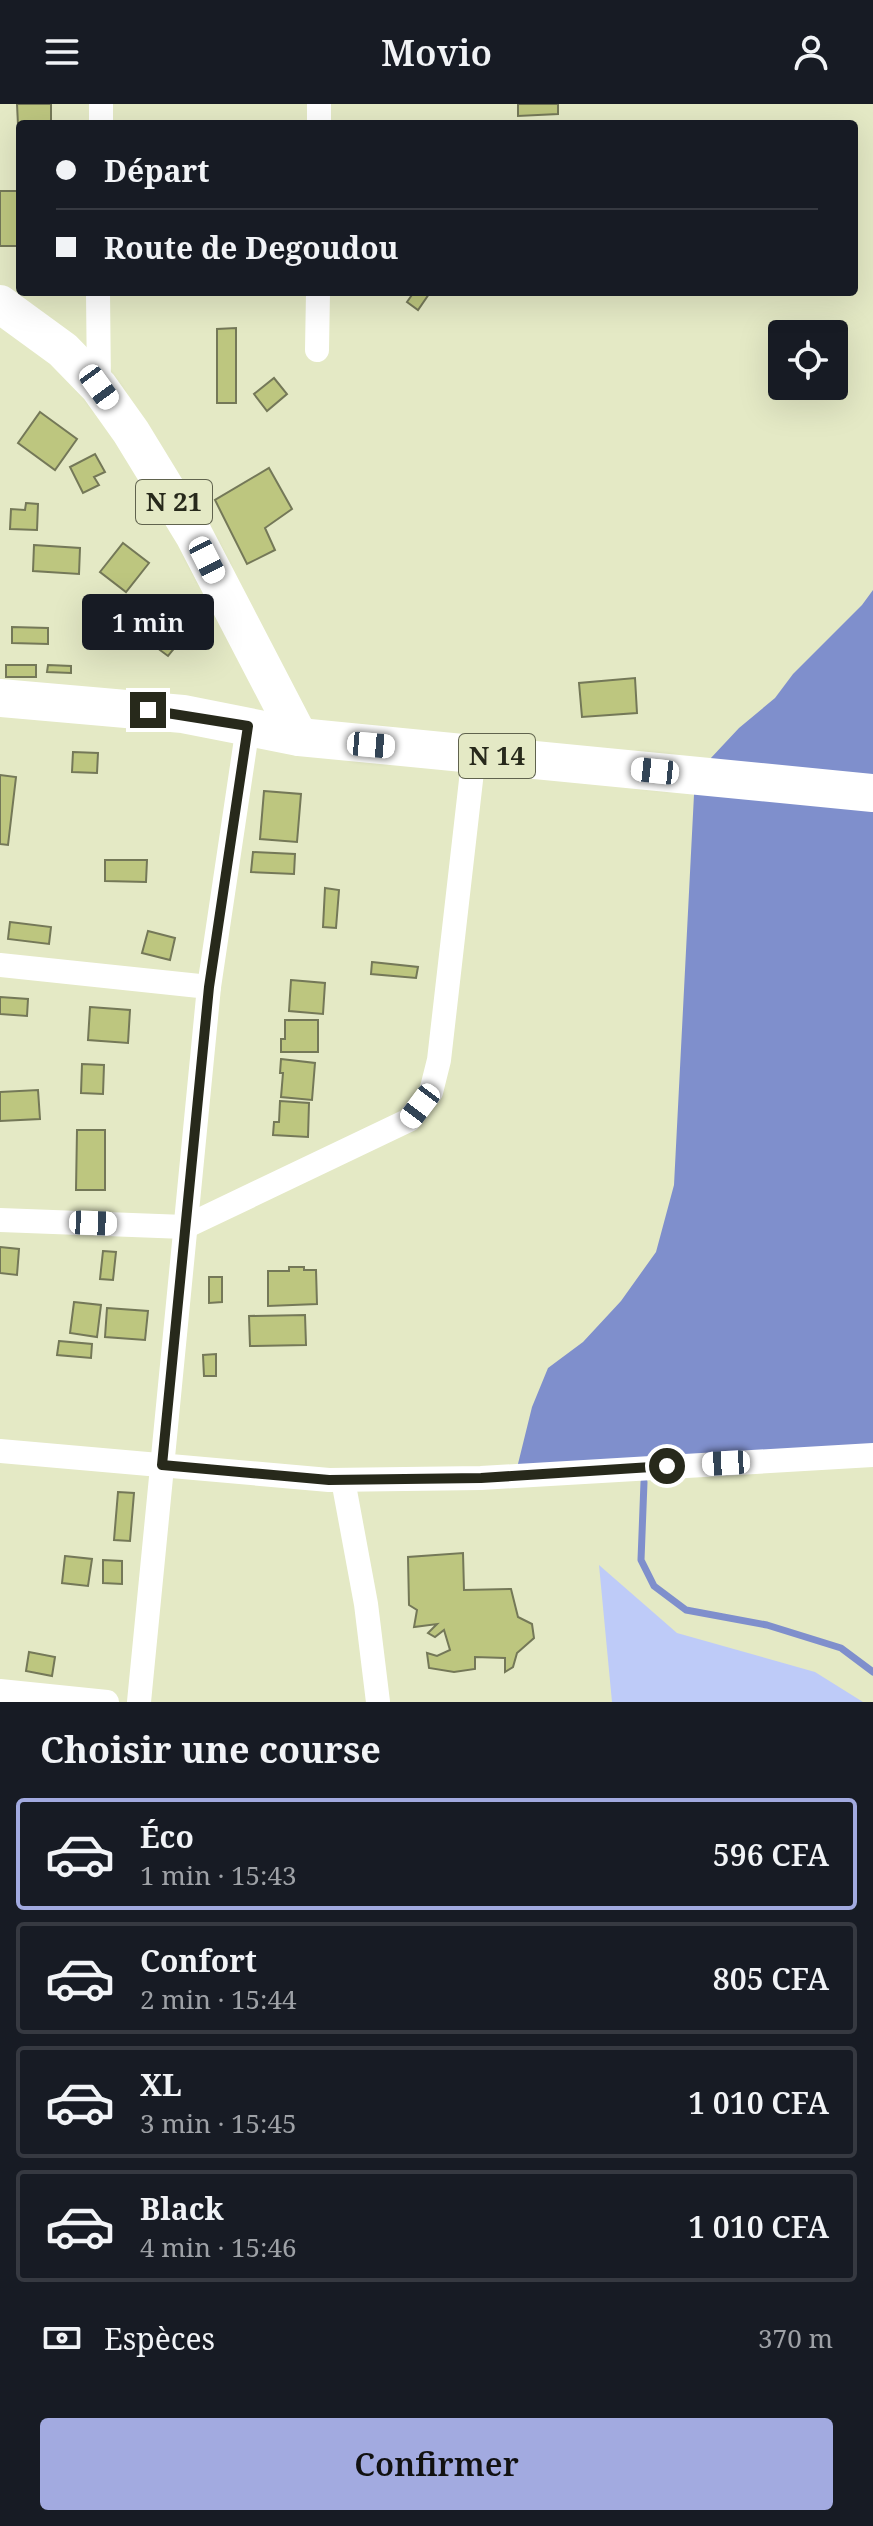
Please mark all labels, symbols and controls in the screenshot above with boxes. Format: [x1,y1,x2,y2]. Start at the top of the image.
text: Movio [381,28,492,77]
icon: menu [40,30,84,74]
icon: person [789,30,833,74]
text: Départ [104,150,209,191]
text: Route de Degoudou [104,227,399,268]
map controls [768,320,848,400]
button: locate [768,320,848,400]
car [75,361,123,413]
road number: N 21 [136,480,212,524]
car [185,533,229,587]
callout: 1 min [82,594,214,650]
text: 1 min [112,604,184,640]
route end [130,692,166,728]
car [346,731,396,759]
road number: N 14 [459,734,535,778]
car [630,757,680,785]
car [396,1080,444,1132]
car [69,1210,117,1236]
route start [649,1448,685,1484]
car [701,1450,751,1476]
text: Choisir une course [40,1725,381,1774]
text: Éco [140,1816,194,1857]
icon: car [44,1818,116,1890]
text: 596 CFA [713,1834,829,1875]
text: 1 min · 15:43 [140,1857,297,1893]
text: Confort [140,1940,257,1981]
icon: car [44,1942,116,2014]
text: 805 CFA [713,1958,829,1999]
text: 2 min · 15:44 [140,1981,297,2017]
text: XL [140,2064,182,2105]
icon: car [44,2066,116,2138]
text: 1 010 CFA [688,2082,829,2123]
text: 3 min · 15:45 [140,2105,297,2141]
text: Black [140,2188,224,2229]
icon: car [44,2190,116,2262]
text: 1 010 CFA [688,2206,829,2247]
text: 4 min · 15:46 [140,2229,297,2265]
icon: cash [40,2316,84,2360]
text: Espèces [104,2318,215,2359]
text: 370 m [758,2320,833,2356]
button: Confirmer [40,2418,833,2510]

